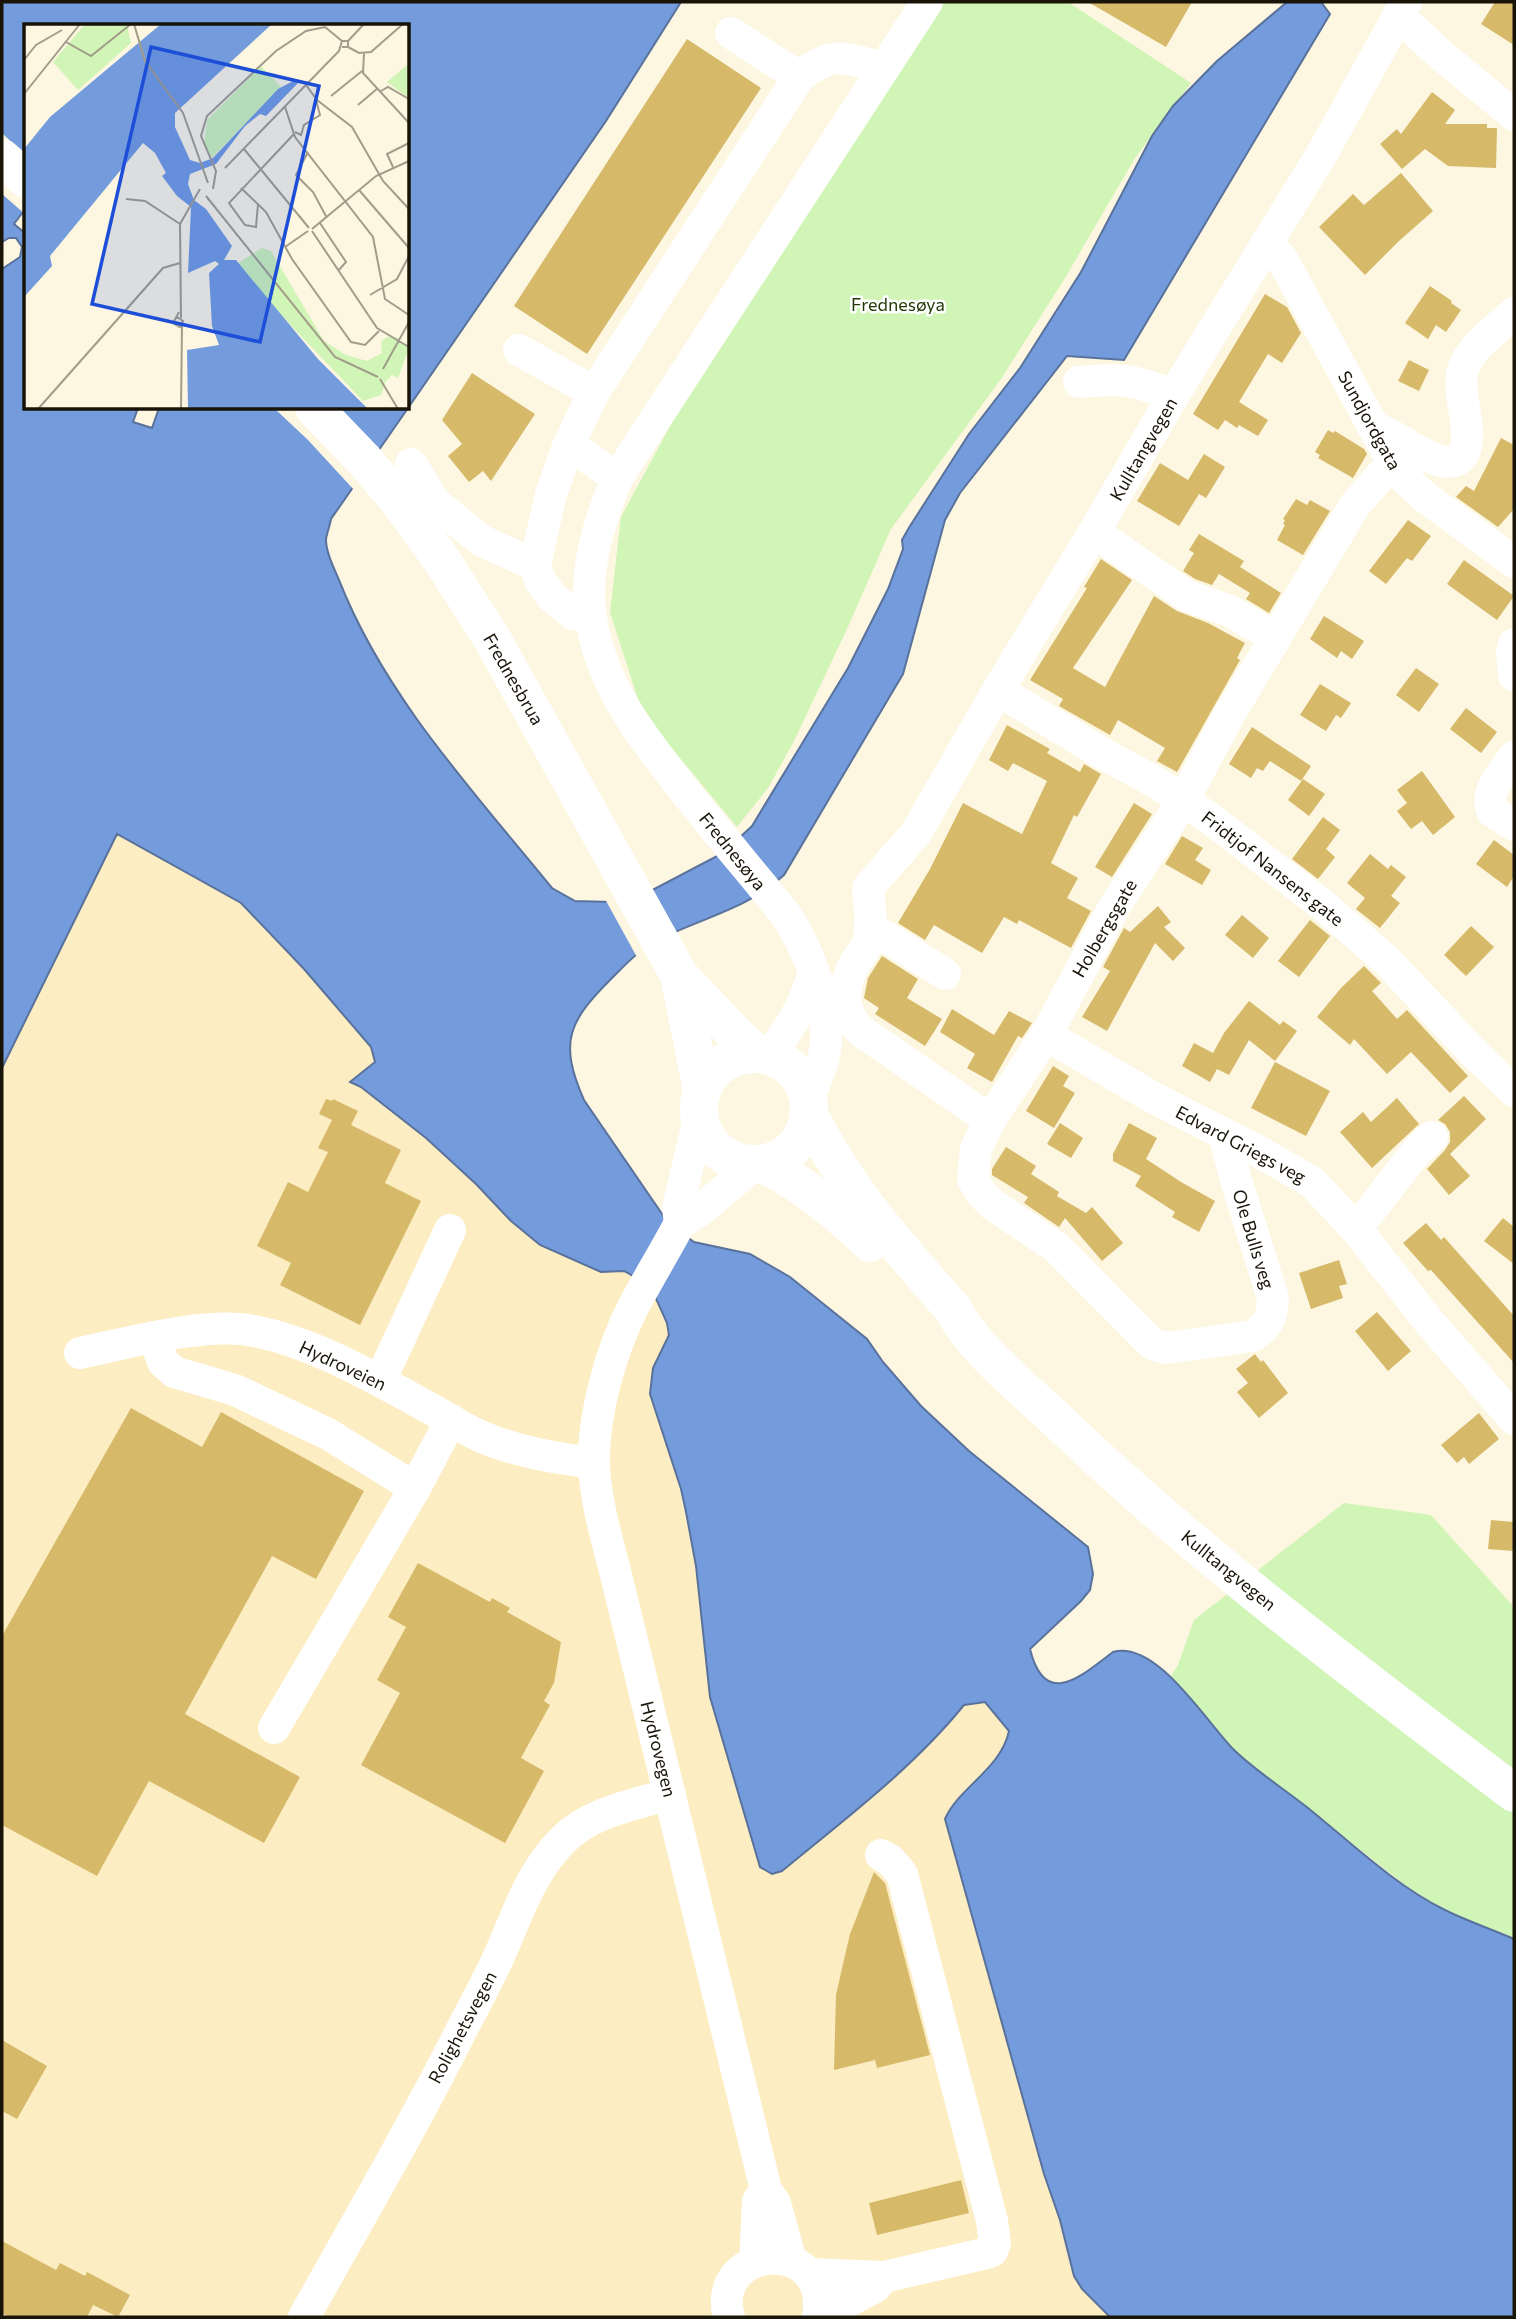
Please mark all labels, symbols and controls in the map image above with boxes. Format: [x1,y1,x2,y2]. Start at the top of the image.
inset map [24,24,410,410]
park label: Frednesøya [851,293,945,315]
street label: Sundjordgata [1334,367,1406,473]
street label: Kulltangvegen [1105,393,1181,505]
street label: Frednesbrua [479,629,549,729]
street label: Fridtjof Nansens gate [1198,806,1348,930]
street label: Frednesøya [695,808,771,894]
street label: Holbergsgate [1067,875,1141,981]
street label: Edvard Griegs veg [1172,1100,1310,1188]
street label: Ole Bulls veg [1228,1187,1280,1292]
street label: Hydroveien [296,1335,390,1395]
street label: Kulltangvegen [1177,1525,1281,1615]
street label: Hydrovegen [636,1699,682,1799]
street label: Rolighetsvegen [423,1967,501,2087]

